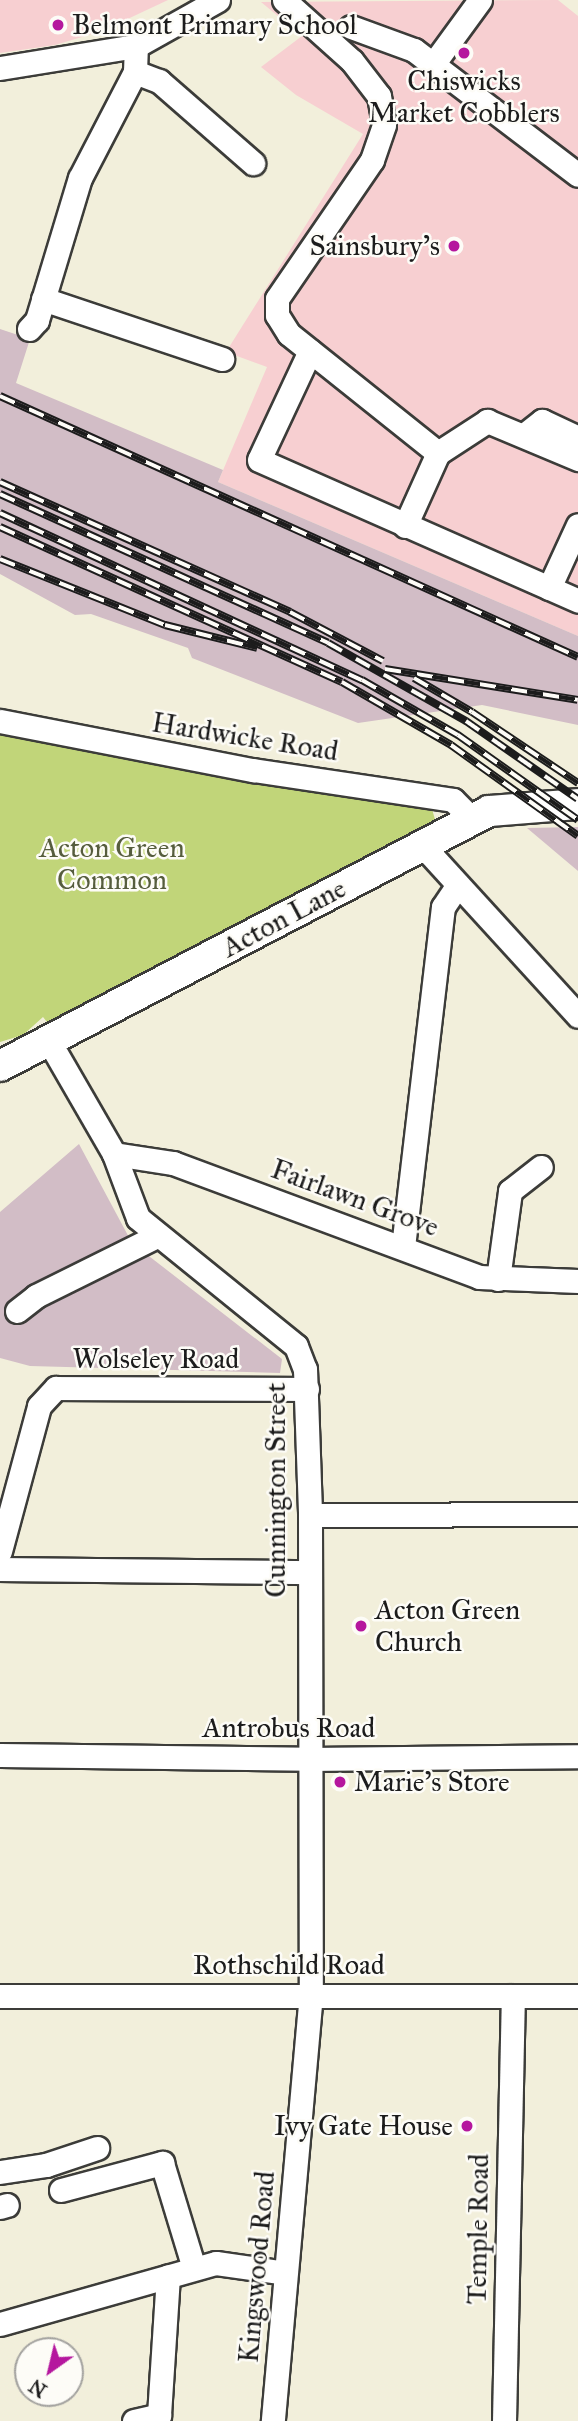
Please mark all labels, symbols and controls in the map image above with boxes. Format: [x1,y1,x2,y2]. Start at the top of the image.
place label: Belmont Primary School [72,8,357,42]
marker: Belmont Primary School [50,17,66,33]
marker: Chiswicks Market Cobblers [456,45,472,61]
place label: Chiswicks Market Cobblers [368,64,560,130]
place label: Sainsbury's [309,229,440,263]
marker: Sainsbury's [446,238,462,254]
street label: Hardwicke Road [149,706,341,768]
park label: Acton Green Common [39,831,185,897]
street label: Acton Lane [216,871,352,965]
street label: Fairlawn Grove [267,1152,443,1244]
street label: Wolseley Road [73,1342,239,1376]
street label: Cunnington Street [259,1382,293,1598]
place label: Acton Green Church [375,1593,520,1659]
marker: Acton Green Church [353,1618,369,1634]
street label: Antrobus Road [203,1711,375,1745]
place label: Marie's Store [354,1765,510,1799]
marker: Marie's Store [332,1774,348,1790]
street label: Rothschild Road [193,1948,385,1982]
place label: Ivy Gate House [274,2109,453,2143]
marker: Ivy Gate House [459,2118,475,2134]
street label: Temple Road [460,2153,496,2305]
street label: Kingswood Road [232,2170,282,2364]
north arrow [14,2337,84,2407]
text: N [25,2374,51,2402]

